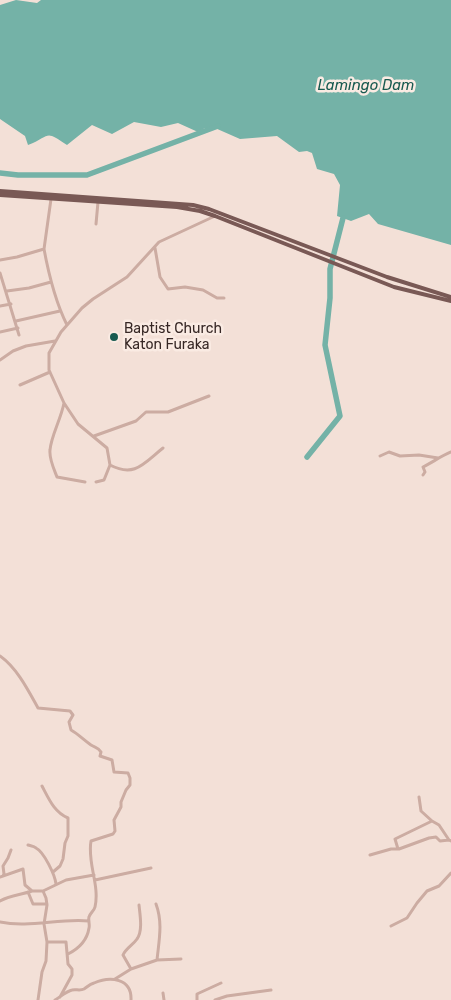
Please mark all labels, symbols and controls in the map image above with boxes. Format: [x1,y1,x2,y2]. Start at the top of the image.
water label: Lamingo Dam [318,77,414,95]
place label: Baptist Church Katon Furaka [124,321,222,354]
marker: Baptist Church Katon Furaka [108,331,120,343]

